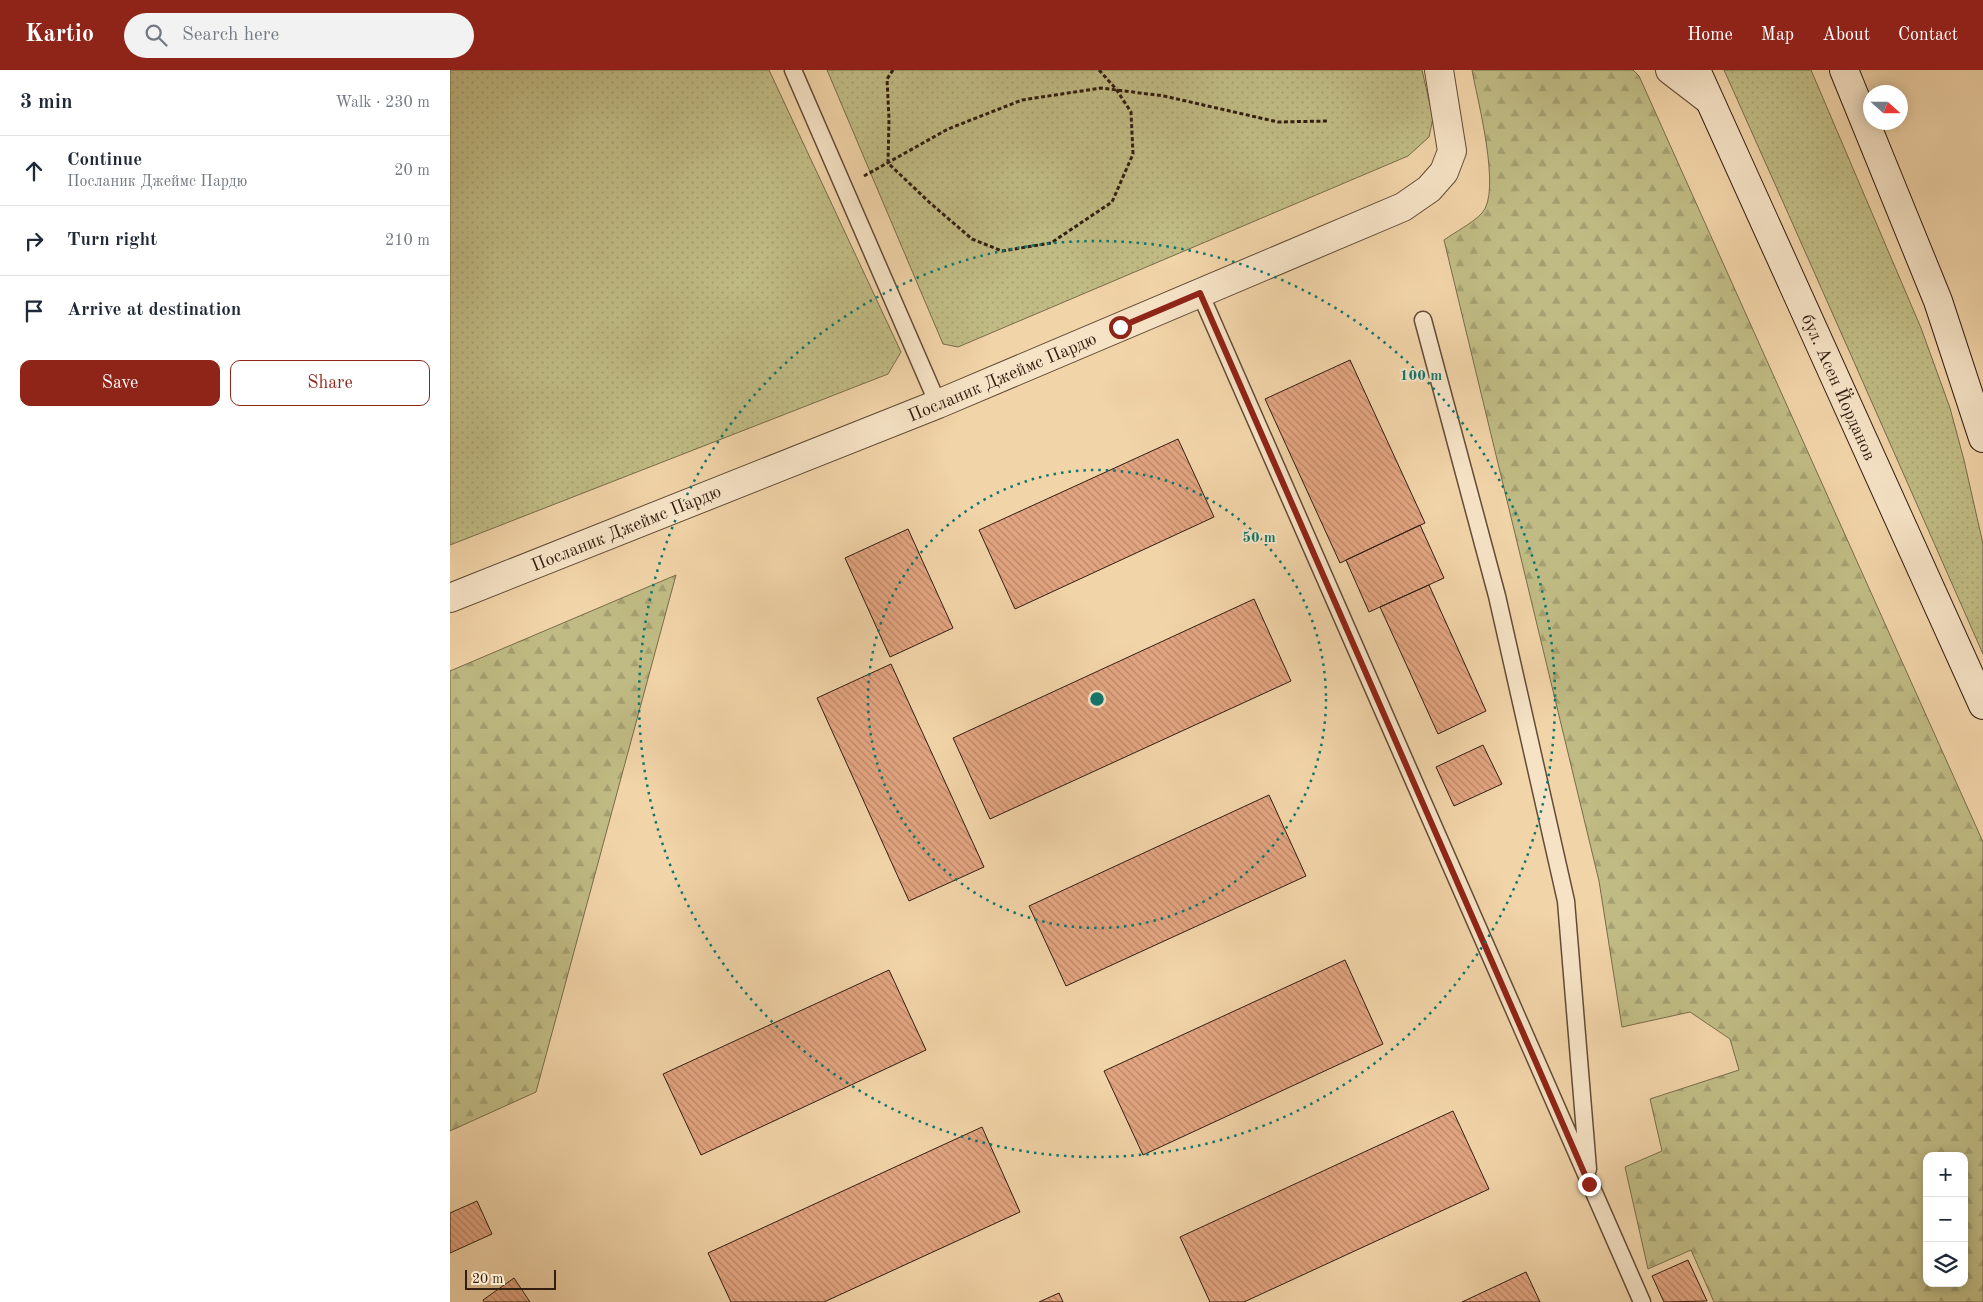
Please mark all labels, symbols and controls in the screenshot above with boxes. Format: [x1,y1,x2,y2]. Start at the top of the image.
search box [124,13,474,58]
icon: search [142,21,170,49]
text: Kartio [25,23,94,47]
text: Search here [182,26,279,45]
text: Home [1687,26,1733,44]
text: Map [1761,26,1794,44]
text: About [1822,26,1870,44]
text: Contact [1898,26,1958,44]
north arrow [1863,85,1908,130]
text: 3 min [20,92,73,113]
text: Walk · 230 m [335,95,430,111]
text: Continue [67,151,142,170]
icon: ahead [20,157,48,185]
text: 20 m [394,163,430,179]
text: Посланик Джеймс Пардю [67,174,247,190]
icon: right [20,227,48,255]
text: Turn right [67,231,157,250]
text: 210 m [385,233,430,249]
icon: arrive [20,297,48,325]
text: Arrive at destination [67,301,241,320]
street label: бул. Асен Йорданов [1798,310,1882,463]
route start [1109,316,1132,339]
street label: Посланик Джеймс Пардю [906,330,1099,426]
button: Save [20,360,220,406]
button: Share [230,360,430,406]
text: 100 m [1400,369,1442,384]
street label: Посланик Джеймс Пардю [529,483,724,575]
text: 50 m [1242,531,1276,546]
centre of rings [1088,690,1106,708]
map controls [1923,1152,1968,1287]
button: + [1923,1152,1968,1197]
route end [1578,1173,1601,1196]
button: − [1923,1197,1968,1242]
button: layers [1923,1242,1968,1287]
scale bar [465,1267,556,1290]
text: 20 m [472,1272,503,1286]

